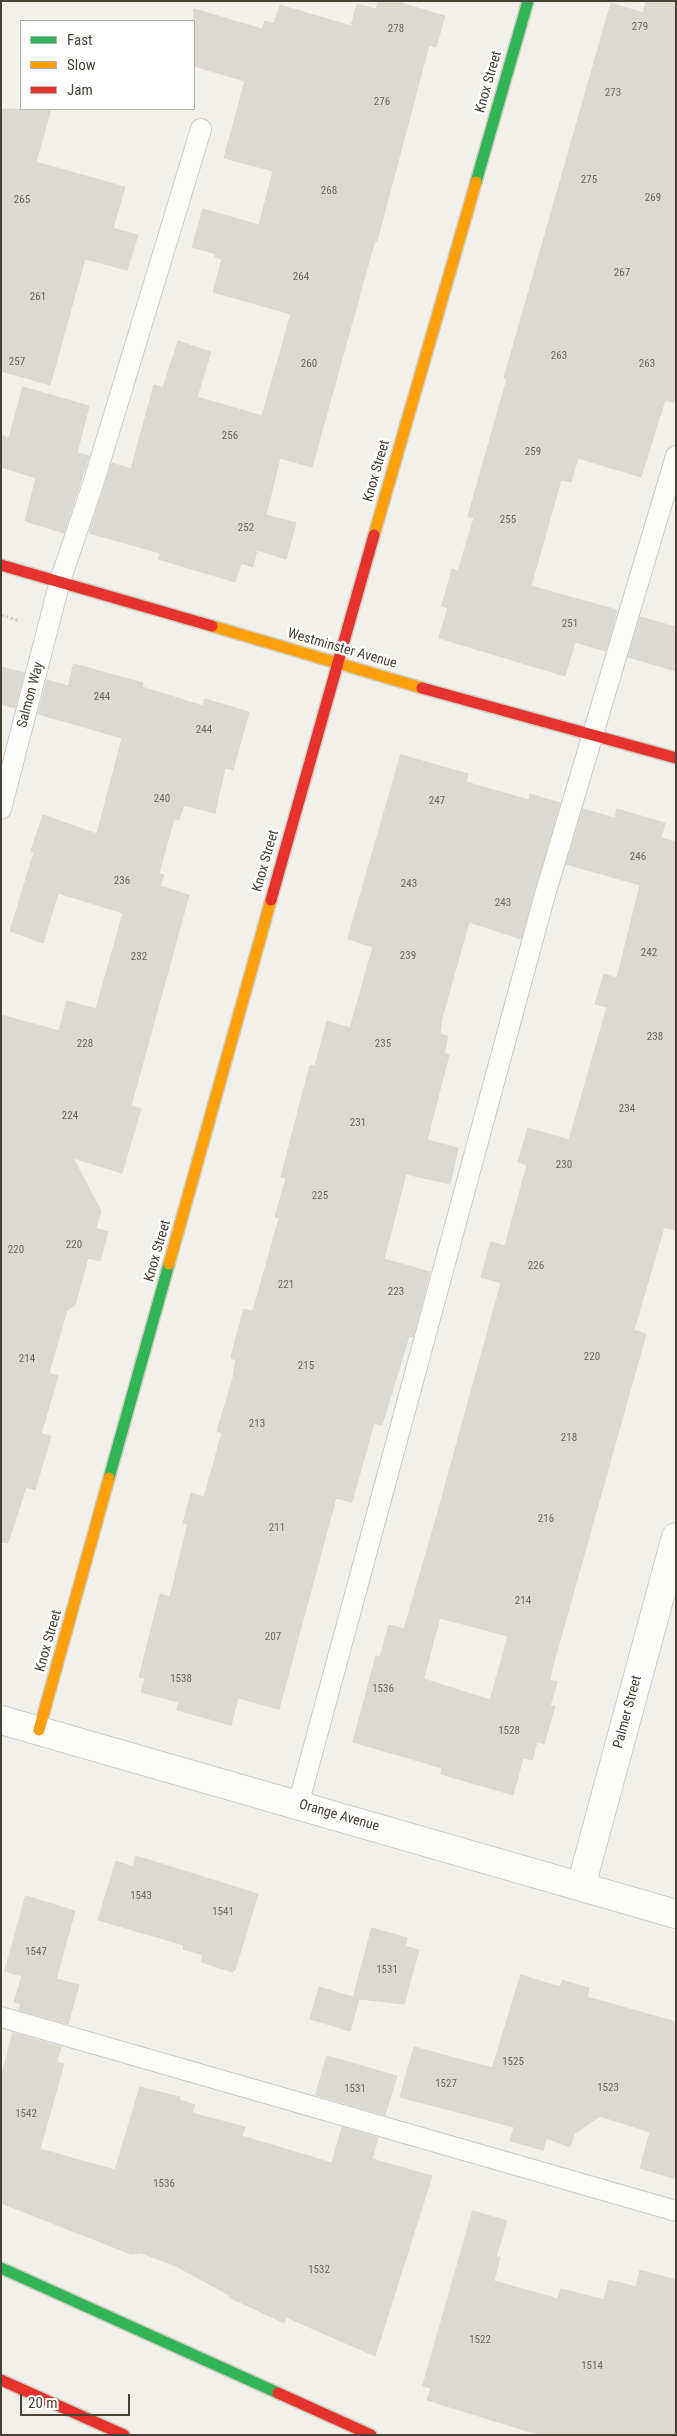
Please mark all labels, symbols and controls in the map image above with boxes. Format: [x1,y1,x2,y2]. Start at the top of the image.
legend [20,20,195,110]
house number: 279 [632,20,648,34]
house number: 278 [388,22,404,36]
text: Fast [67,31,92,49]
street label: Knox Street [472,49,506,115]
text: Slow [67,56,96,74]
text: Jam [67,81,93,99]
house number: 273 [605,86,621,100]
house number: 276 [374,95,390,109]
house number: 275 [581,173,597,187]
house number: 268 [321,184,337,198]
house number: 269 [645,191,661,205]
house number: 265 [14,193,30,207]
house number: 267 [614,266,630,280]
house number: 264 [293,270,309,284]
house number: 261 [30,290,46,304]
house number: 263 [551,349,567,363]
house number: 257 [9,355,25,369]
house number: 260 [301,357,317,371]
house number: 263 [639,357,655,371]
house number: 256 [222,429,238,443]
street label: Knox Street [360,438,394,504]
house number: 259 [525,445,541,459]
house number: 255 [500,513,516,527]
house number: 252 [238,521,254,535]
house number: 251 [562,617,578,631]
street label: Westminster Avenue [285,625,399,673]
street label: Salmon Way [14,660,48,730]
house number: 244 [94,690,110,704]
house number: 244 [196,723,212,737]
house number: 240 [154,792,170,806]
house number: 247 [429,794,445,808]
street label: Knox Street [249,828,283,894]
house number: 246 [630,850,646,864]
house number: 236 [114,874,130,888]
house number: 243 [401,877,417,891]
house number: 243 [495,896,511,910]
house number: 242 [641,946,657,960]
house number: 239 [400,949,416,963]
house number: 232 [131,950,147,964]
house number: 238 [647,1030,663,1044]
house number: 228 [77,1037,93,1051]
house number: 235 [375,1037,391,1051]
house number: 234 [619,1102,635,1116]
house number: 224 [62,1109,78,1123]
house number: 231 [350,1116,366,1130]
house number: 230 [556,1158,572,1172]
house number: 225 [312,1189,328,1203]
street label: Knox Street [141,1218,175,1284]
house number: 220 [66,1238,82,1252]
house number: 220 [8,1243,24,1257]
house number: 226 [528,1259,544,1273]
house number: 221 [278,1278,294,1292]
house number: 223 [388,1285,404,1299]
house number: 220 [584,1350,600,1364]
house number: 214 [19,1352,35,1366]
house number: 215 [298,1359,314,1373]
house number: 213 [249,1417,265,1431]
house number: 218 [561,1431,577,1445]
house number: 216 [538,1512,554,1526]
house number: 211 [269,1521,285,1535]
house number: 214 [515,1594,531,1608]
street label: Knox Street [32,1608,66,1674]
house number: 207 [265,1630,281,1644]
house number: 1538 [170,1672,192,1686]
street label: Palmer Street [610,1674,646,1750]
house number: 1536 [372,1682,394,1696]
house number: 1528 [498,1724,520,1738]
street label: Orange Avenue [297,1797,381,1835]
house number: 1543 [130,1889,152,1903]
house number: 1541 [212,1905,234,1919]
house number: 1547 [25,1945,47,1959]
house number: 1531 [376,1963,398,1977]
house number: 1525 [502,2055,524,2069]
house number: 1527 [435,2077,457,2091]
house number: 1523 [597,2081,619,2095]
house number: 1531 [344,2082,366,2096]
house number: 1542 [15,2107,37,2121]
house number: 1536 [153,2177,175,2191]
house number: 1532 [308,2263,330,2277]
house number: 1522 [469,2333,491,2347]
house number: 1514 [581,2359,603,2373]
scale bar [22,2384,132,2416]
text: 20 m [28,2394,58,2412]

